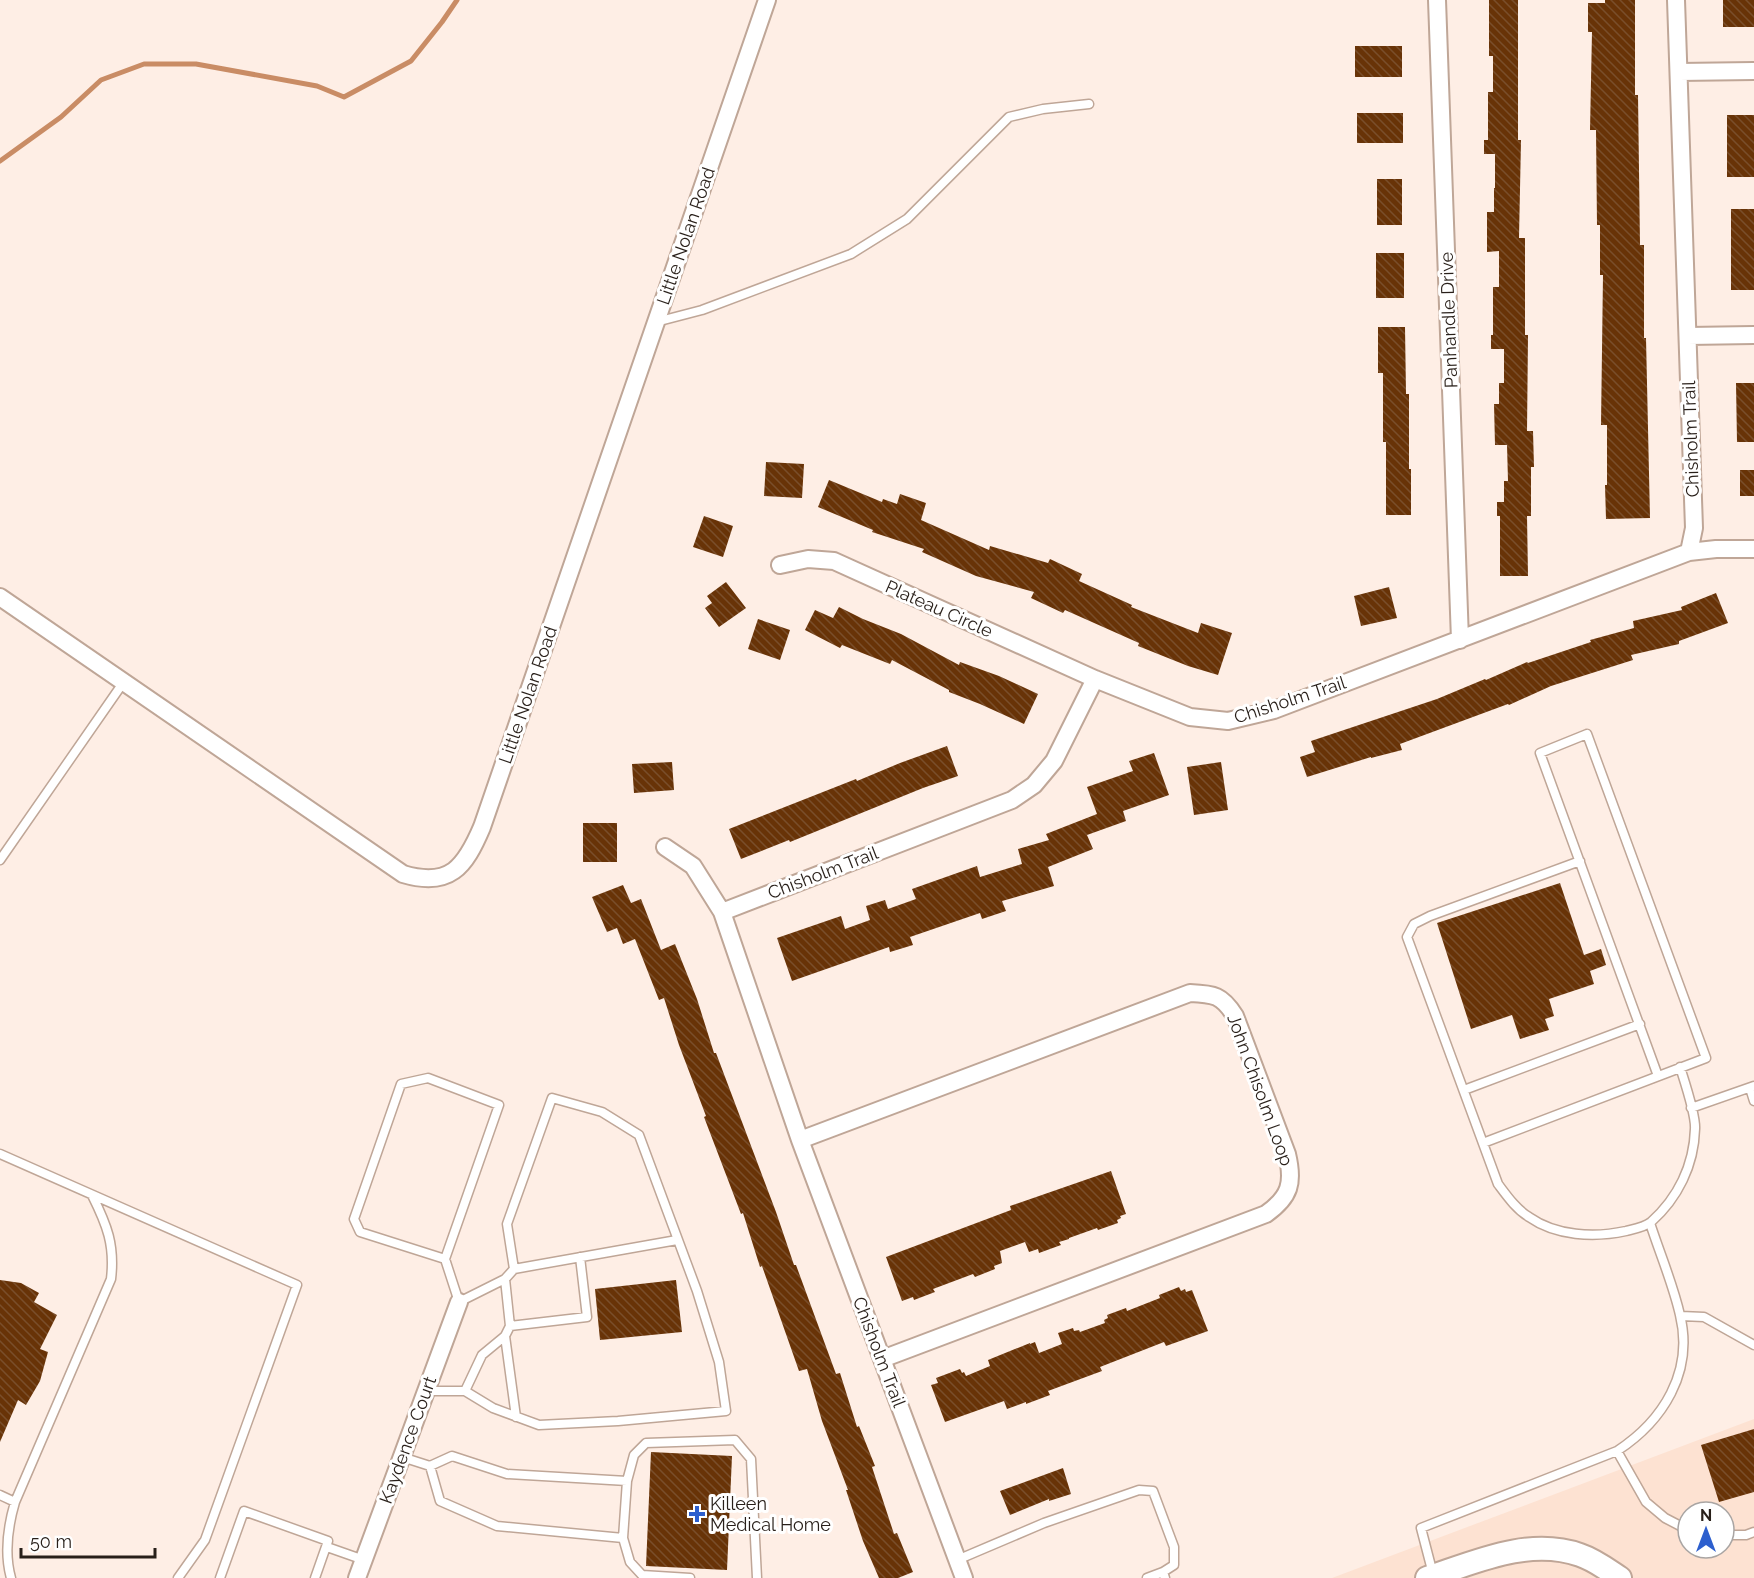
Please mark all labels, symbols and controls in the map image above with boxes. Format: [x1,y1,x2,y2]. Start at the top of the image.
street label: Little Nolan Road [652,164,719,307]
street label: Panhandle Drive [1436,251,1461,389]
street label: Chisholm Trail [1678,380,1703,498]
street label: Plateau Circle [882,576,996,642]
street label: Little Nolan Road [494,623,561,766]
street label: Chisholm Trail [1231,672,1349,728]
street label: Chisholm Trail [765,842,881,903]
street label: John Chisolm Loop [1223,1011,1298,1169]
street label: Chisholm Trail [849,1294,910,1410]
street label: Kaydence Court [375,1373,440,1506]
place label: Killeen Medical Home [710,1493,831,1535]
north arrow [1676,1500,1736,1560]
marker: Killeen Medical Home [688,1505,706,1523]
text: N [1700,1506,1712,1525]
scale bar [21,1521,154,1559]
text: 50 m [30,1531,72,1552]

